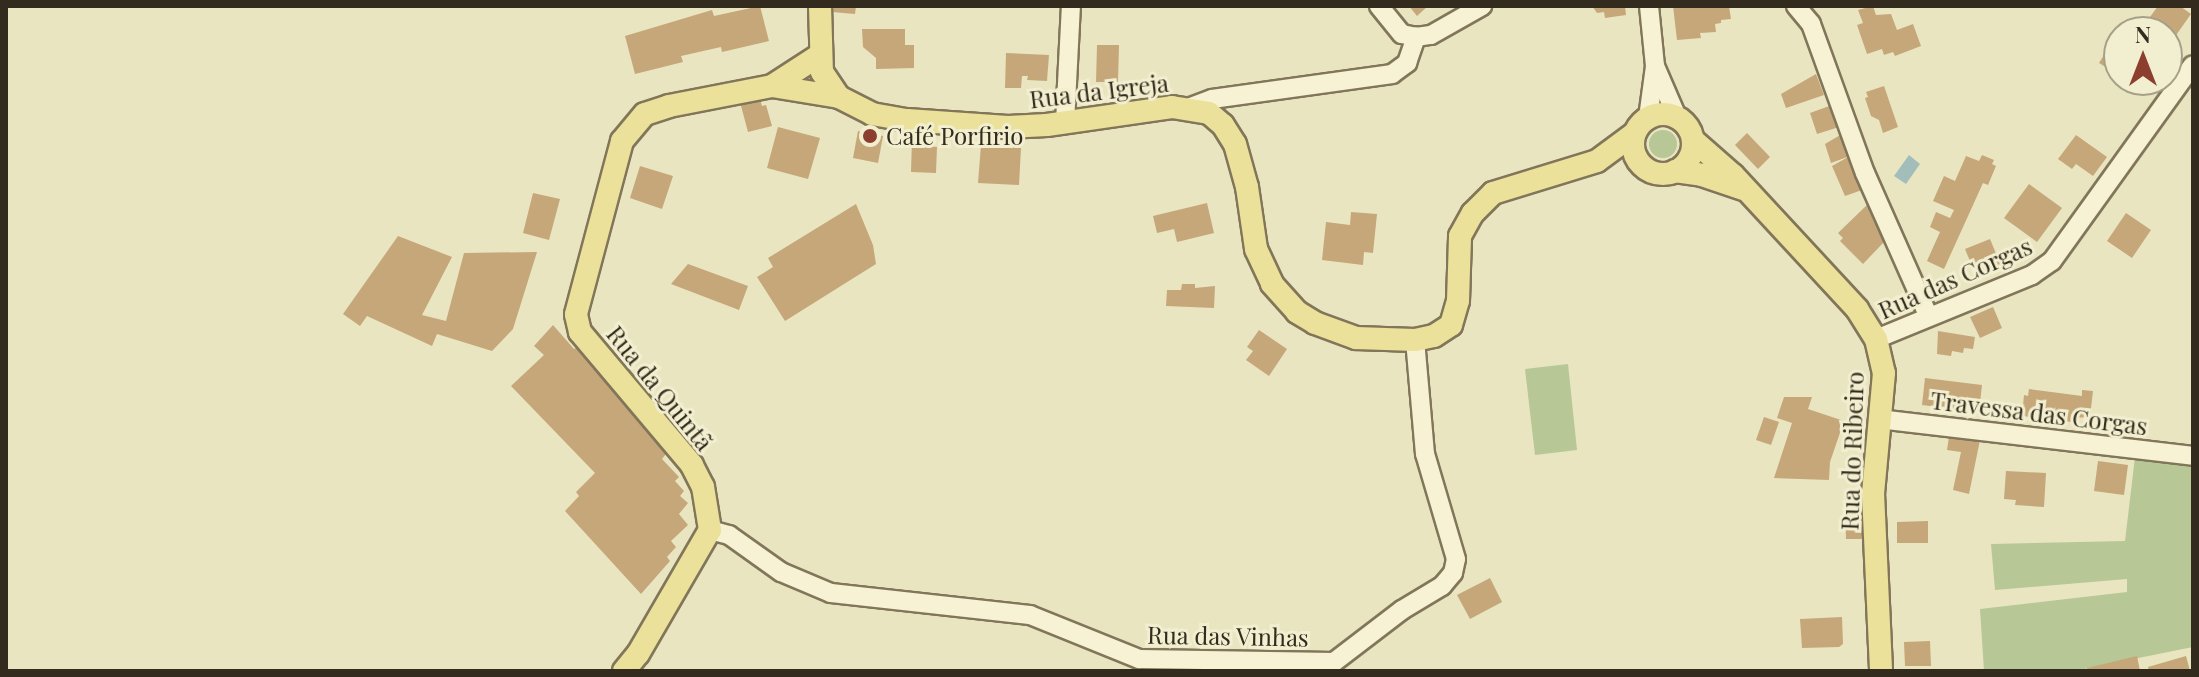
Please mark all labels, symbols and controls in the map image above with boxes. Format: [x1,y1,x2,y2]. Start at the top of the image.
north arrow [2103,16,2183,96]
text: N [2135,19,2151,49]
street label: Rua da Igreja [1027,68,1171,114]
place label: Café Porfirio [886,122,1023,150]
marker: Café Porfirio [861,127,879,145]
street label: Rua das Corgas [1874,231,2036,325]
street label: Rua da Quintã [601,320,719,456]
street label: Rua do Ribeiro [1835,371,1869,531]
street label: Travessa das Corgas [1929,385,2149,441]
street label: Rua das Vinhas [1146,620,1310,652]

